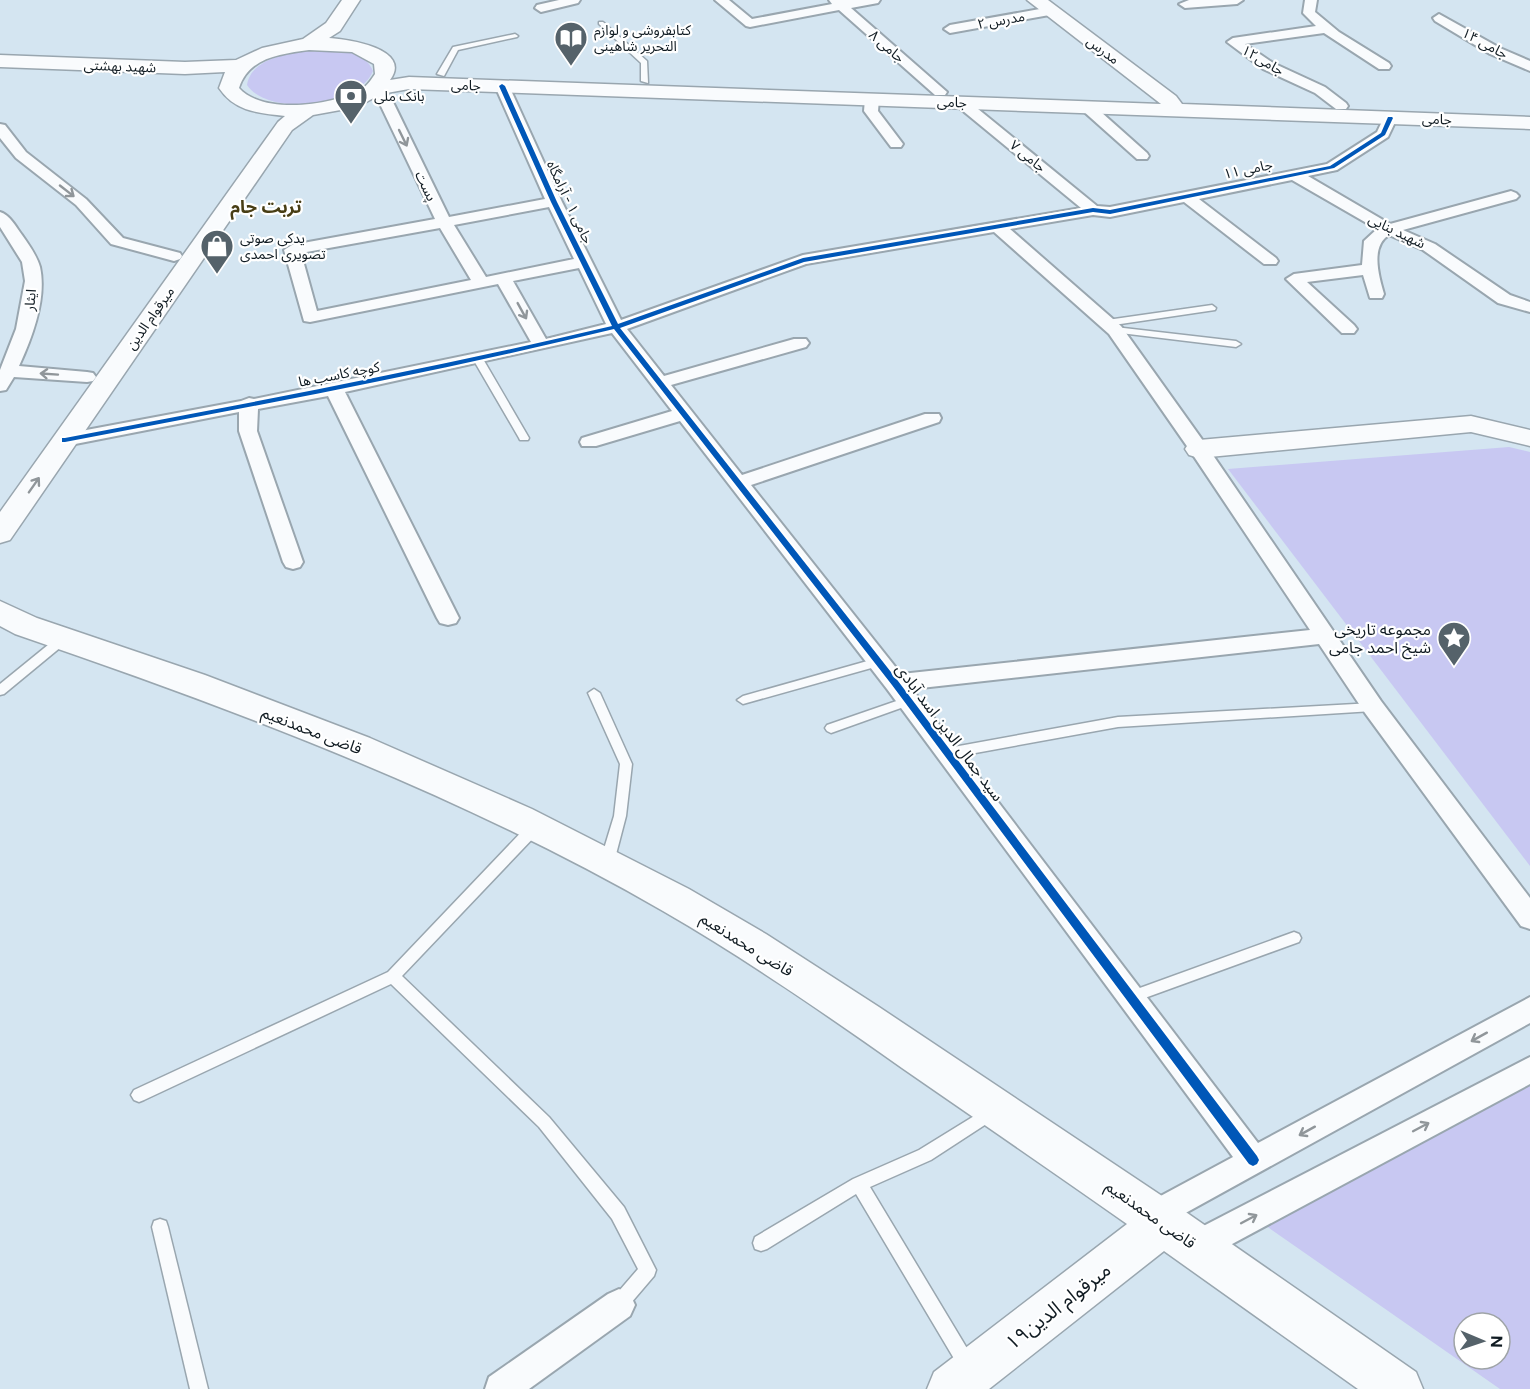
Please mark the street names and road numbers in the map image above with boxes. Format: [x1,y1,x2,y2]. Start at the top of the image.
street label: مدرس ۲ [976,8,1026,33]
street label: جامی ۱۴ [1459,24,1511,63]
street label: جامی ۸ [865,26,908,66]
street label: مدرس [1083,33,1122,68]
street label: جامی۱۲ [1239,42,1287,79]
street label: شهید بهشتی [83,57,157,76]
street label: جامی [451,76,481,95]
street label: جامی [937,93,967,112]
street label: جامی [1422,110,1452,129]
street label: جامی ۷ [1006,137,1049,176]
street label: جامی ۱۱ [1222,156,1274,183]
street label: جامی ۱ - آرامگاه [543,158,596,247]
street label: پست [410,168,440,205]
street label: شهید بنایی [1365,210,1428,253]
street label: میرقوام الدین [123,284,180,354]
street label: ایثار [21,288,40,313]
street label: کوچه کاسب ها [297,358,382,392]
street label: سید جمال الدین اسد آبادی [891,660,1008,806]
street label: قاضی محمدنعیم [258,703,365,761]
street label: قاضی محمدنعیم [695,908,797,983]
street label: قاضی محمدنعیم [1100,1176,1200,1255]
street label: میرقوام الدین۱۹ [1001,1257,1117,1357]

